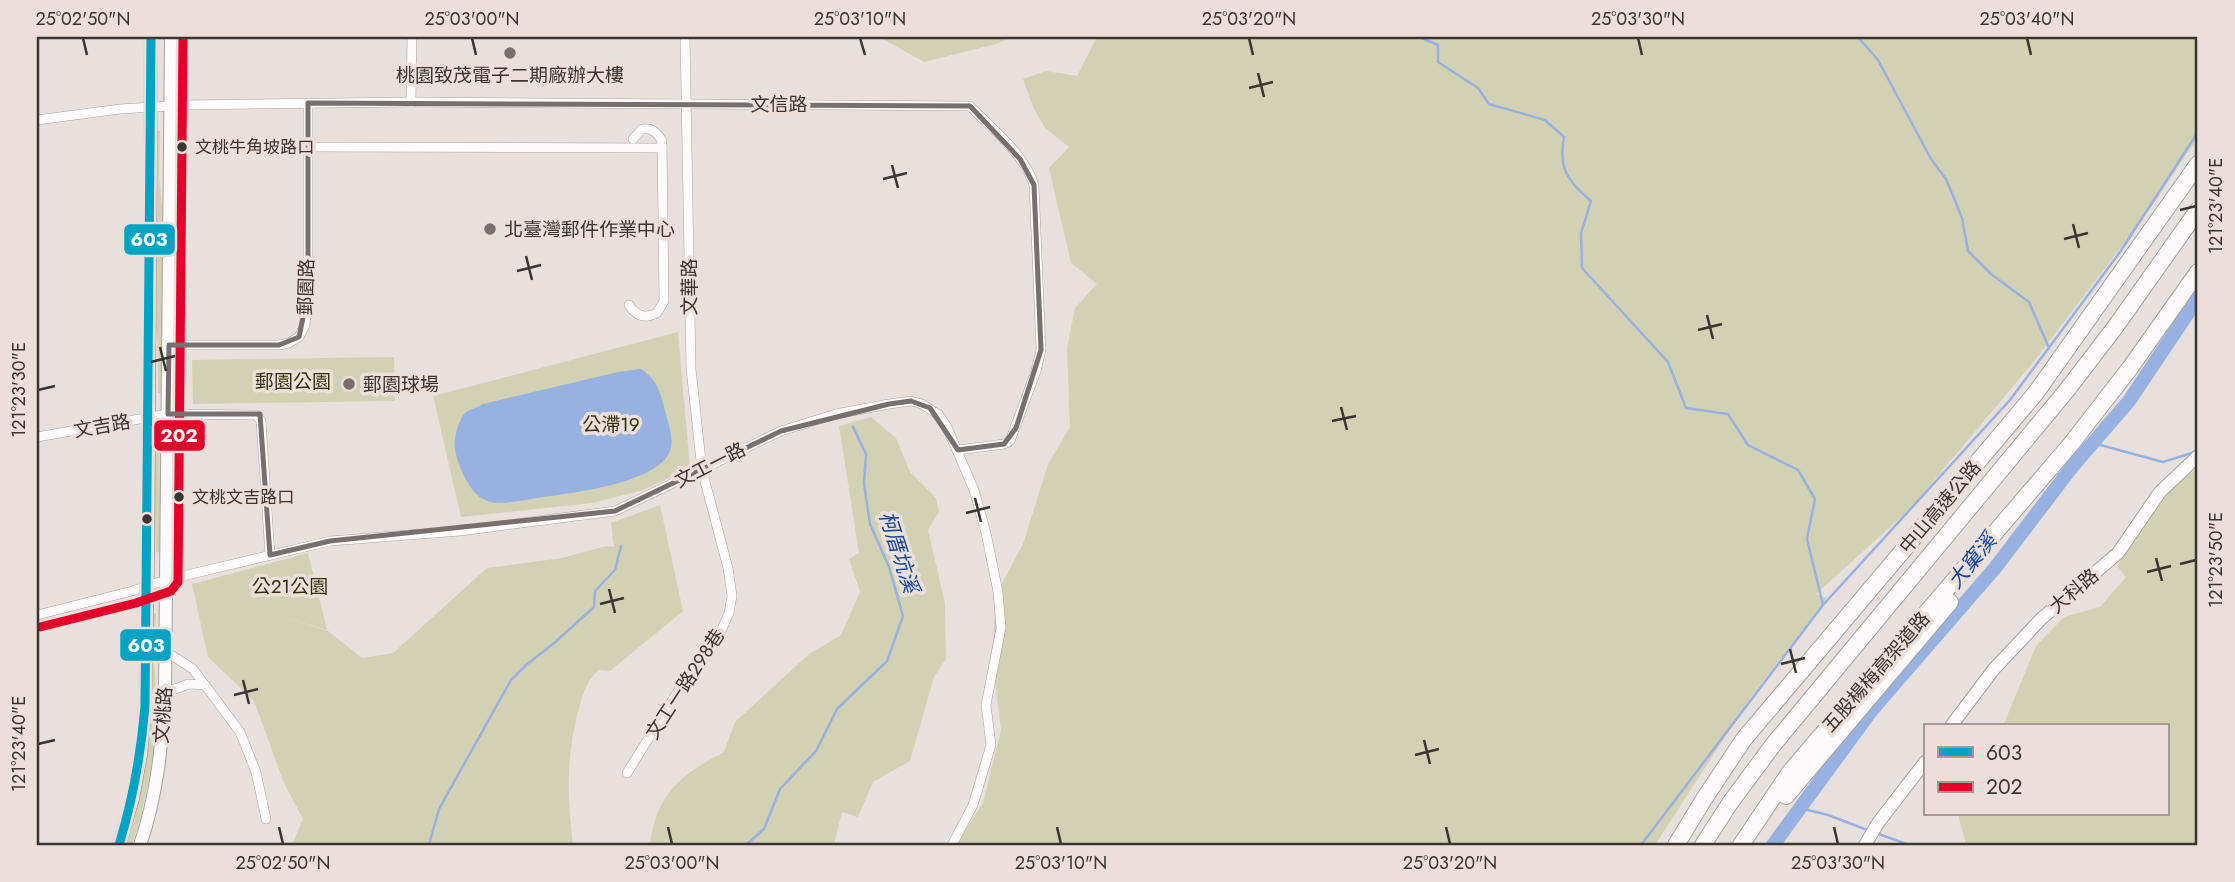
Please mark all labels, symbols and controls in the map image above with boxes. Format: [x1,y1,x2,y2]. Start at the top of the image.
text: 25°02'50"N [36,6,130,32]
text: 25°03'00"N [424,6,520,32]
text: 25°03'10"N [814,6,906,32]
text: 25°03'20"N [1202,6,1296,32]
text: 25°03'30"N [1591,6,1685,32]
text: 25°03'40"N [1980,6,2074,32]
marker: 桃園致茂電子二期廠辦大樓 [502,45,518,61]
place label: 桃園致茂電子二期廠辦大樓 [396,62,624,89]
street label: 文信路 [750,91,808,118]
place label: 文桃牛角坡路口 [195,135,314,159]
marker: 文桃牛角坡路口 [175,140,189,154]
text: 121°23'40"E [2203,158,2229,254]
place label: 北臺灣郵件作業中心 [504,216,675,243]
marker: 北臺灣郵件作業中心 [482,221,498,237]
line badge: 603 [123,223,176,256]
text: 603 [130,226,168,253]
street label: 郵園路 [292,258,320,316]
street label: 文華路 [676,258,703,316]
text: 121°23'30"E [6,342,32,438]
park label: 郵園公園 [255,368,331,395]
place label: 郵園球場 [363,371,439,398]
marker: 郵園球場 [341,376,357,392]
street label: 文吉路 [72,408,132,444]
park label: 公滯19 [582,411,640,438]
line badge: 202 [153,419,206,452]
text: 202 [160,422,198,449]
street label: 文工一路 [670,436,750,494]
street label: 中山高速公路 [1893,455,1987,559]
place label: 文桃文吉路口 [192,485,294,509]
marker: 文桃文吉路口 [172,490,186,504]
water label: 柯厝坑溪 [872,507,927,599]
unlabelled marker [140,512,154,526]
text: 121°23'50"E [2203,512,2229,608]
water label: 大窠溪 [1941,525,2005,595]
street label: 大科路 [2043,562,2105,620]
park label: 公21公園 [252,573,328,600]
street label: 五股楊梅高架道路 [1816,606,1936,738]
street label: 文工一路298巷 [639,623,731,745]
line badge: 603 [119,628,172,662]
text: 603 [127,632,165,659]
street label: 文桃路 [148,686,178,744]
text: 121°23'40"E [6,696,32,792]
legend [1924,724,2168,816]
text: 603 [1986,738,2022,768]
text: 202 [1986,772,2023,802]
text: 25°02'50"N [236,850,330,876]
text: 25°03'00"N [624,850,720,876]
text: 25°03'10"N [1015,850,1107,876]
text: 25°03'20"N [1403,850,1497,876]
text: 25°03'30"N [1791,850,1885,876]

